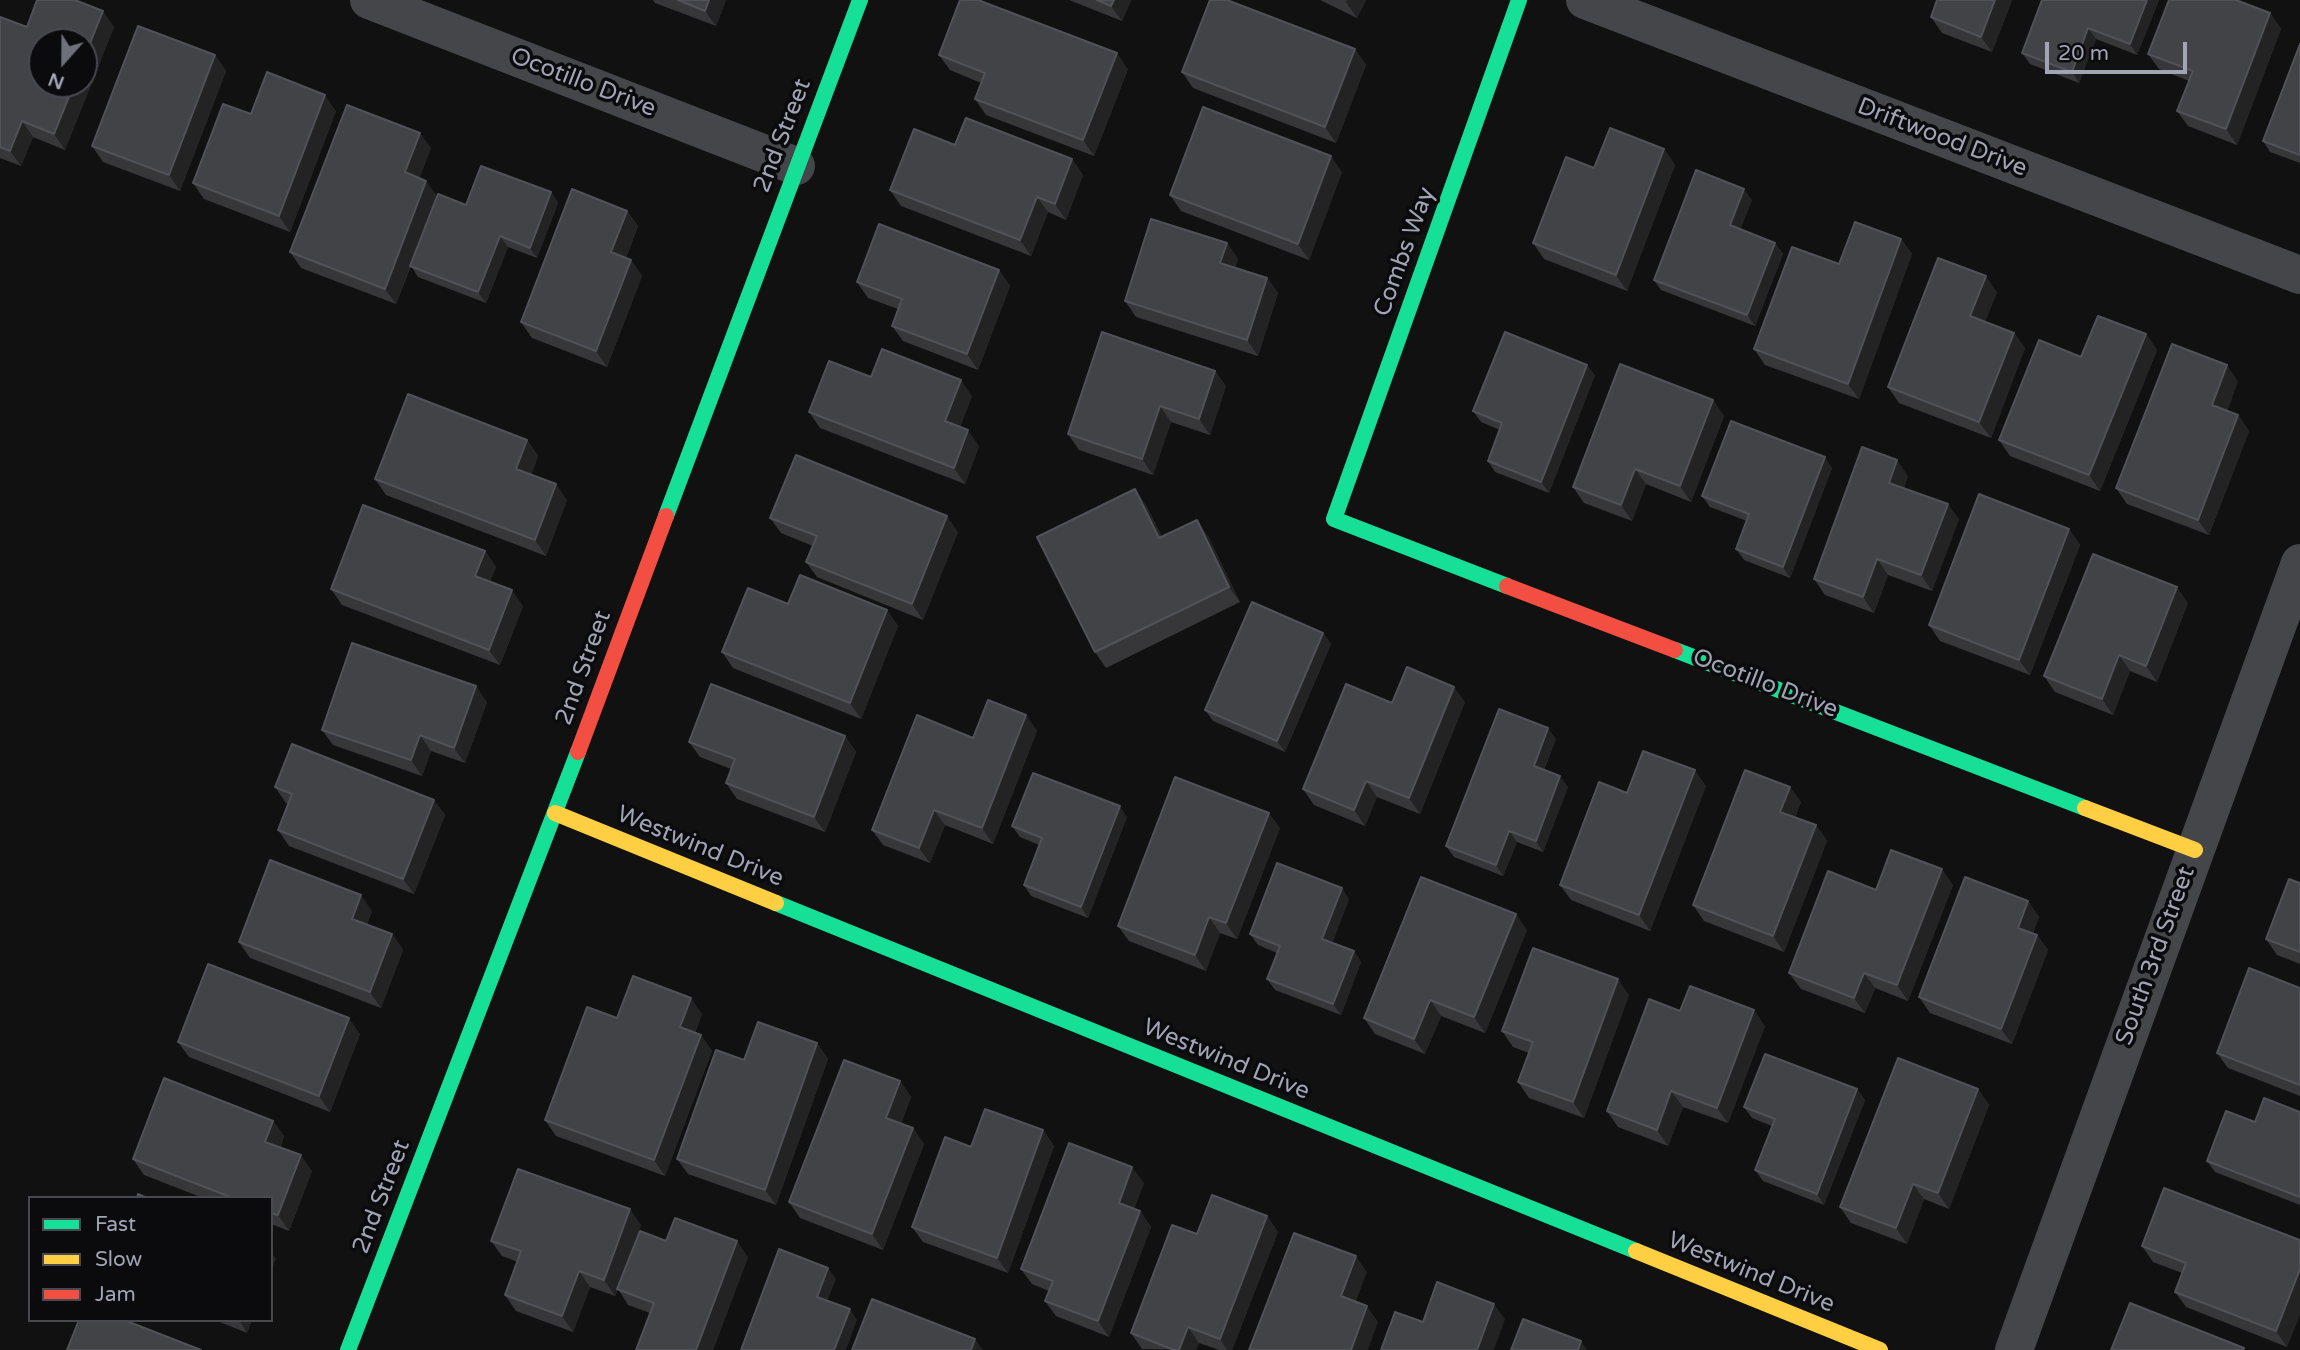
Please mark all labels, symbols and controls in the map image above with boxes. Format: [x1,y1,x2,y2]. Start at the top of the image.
north arrow [28,28,98,98]
scale bar [2048,28,2190,72]
text: 20 m [2058,41,2109,66]
street label: Ocotillo Drive [506,42,660,124]
text: N [45,68,67,94]
street label: 2nd Street [748,75,818,197]
street label: Driftwood Drive [1853,92,2031,184]
street label: Combs Way [1368,184,1442,320]
street label: 2nd Street [550,607,618,729]
street label: Ocotillo Drive [1688,643,1842,725]
street label: Westwind Drive [612,800,788,894]
street label: South 3rd Street [2110,863,2202,1049]
street label: Westwind Drive [1138,1013,1314,1107]
street label: 2nd Street [347,1136,417,1258]
legend [28,1196,273,1322]
text: Fast [95,1212,136,1237]
street label: Westwind Drive [1663,1226,1839,1320]
text: Slow [95,1247,142,1272]
text: Jam [95,1282,136,1307]

